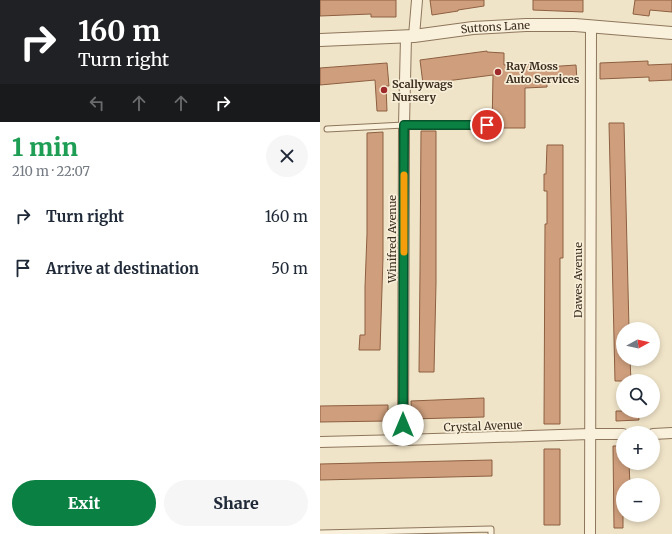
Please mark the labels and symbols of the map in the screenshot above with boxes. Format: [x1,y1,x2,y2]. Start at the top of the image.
street label: Suttons Lane [460,18,530,37]
place label: Ray Moss Auto Services [505,59,580,86]
marker: Ray Moss Auto Services [493,67,503,77]
place label: Scallywags Nursery [392,77,453,104]
marker: Scallywags Nursery [379,85,389,95]
pin [470,108,504,142]
street label: Winifred Avenue [385,195,399,284]
street label: Dawes Avenue [571,242,585,318]
north arrow [616,322,660,366]
position arrow [382,404,424,446]
street label: Crystal Avenue [443,418,523,434]

